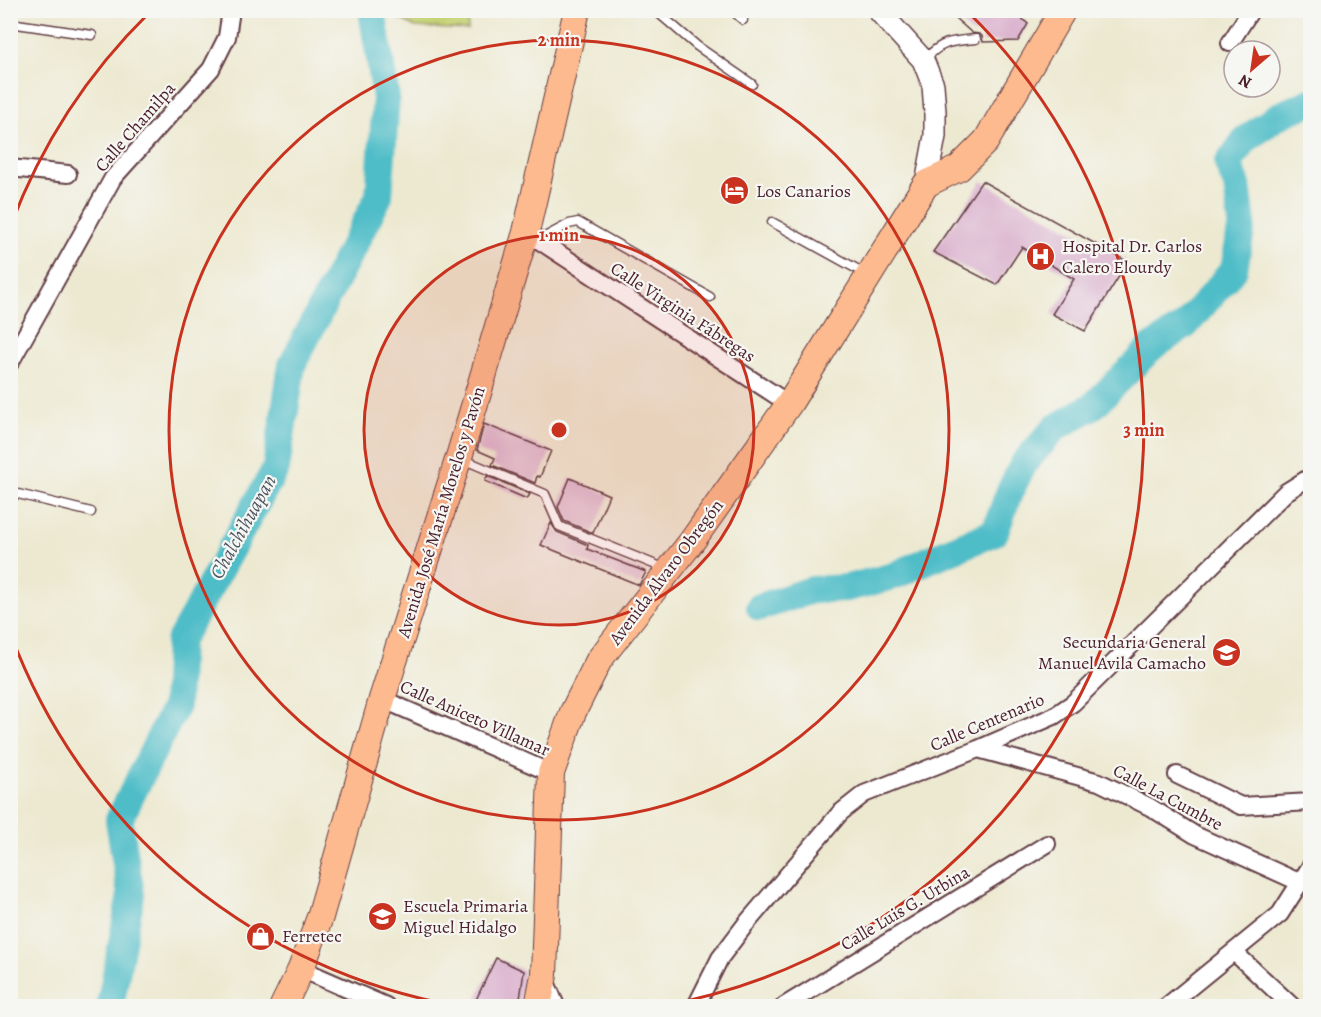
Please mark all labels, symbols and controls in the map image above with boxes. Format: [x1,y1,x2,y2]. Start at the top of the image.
text: 2 min [538,28,580,52]
north arrow [1222,39,1282,99]
text: N [1234,69,1256,94]
street label: Calle Chamilpa [89,77,181,177]
hotel icon: Los Canarios [719,175,751,207]
place label: Los Canarios [756,179,851,203]
text: 1 min [539,223,579,247]
place label: Hospital Dr. Carlos Calero Elourdy [1062,234,1202,279]
hospital icon: Hospital Dr. Carlos Calero Elourdy [1025,240,1057,272]
street label: Calle Virginia Fábregas [606,256,760,368]
street label: Avenida José María Morelos y Pavón [391,383,491,641]
text: 3 min [1123,418,1165,442]
centre of rings [549,420,569,440]
water label: Chalchihuapan [203,470,283,584]
street label: Avenida Álvaro Obregón [603,494,729,650]
place label: Secundaria General Manuel Avila Camacho [1038,630,1207,675]
school or university icon: Secundaria General Manuel Avila Camacho [1211,636,1243,668]
street label: Calle Aniceto Villamar [396,674,554,762]
street label: Calle Centenario [926,687,1048,757]
street label: Calle La Cumbre [1109,758,1227,836]
street label: Calle Luis G. Urbina [836,860,975,956]
place label: Escuela Primaria Miguel Hidalgo [403,894,529,939]
school or university icon: Escuela Primaria Miguel Hidalgo [366,900,398,932]
shop icon: Ferretec [245,920,277,952]
place label: Ferretec [282,924,342,948]

